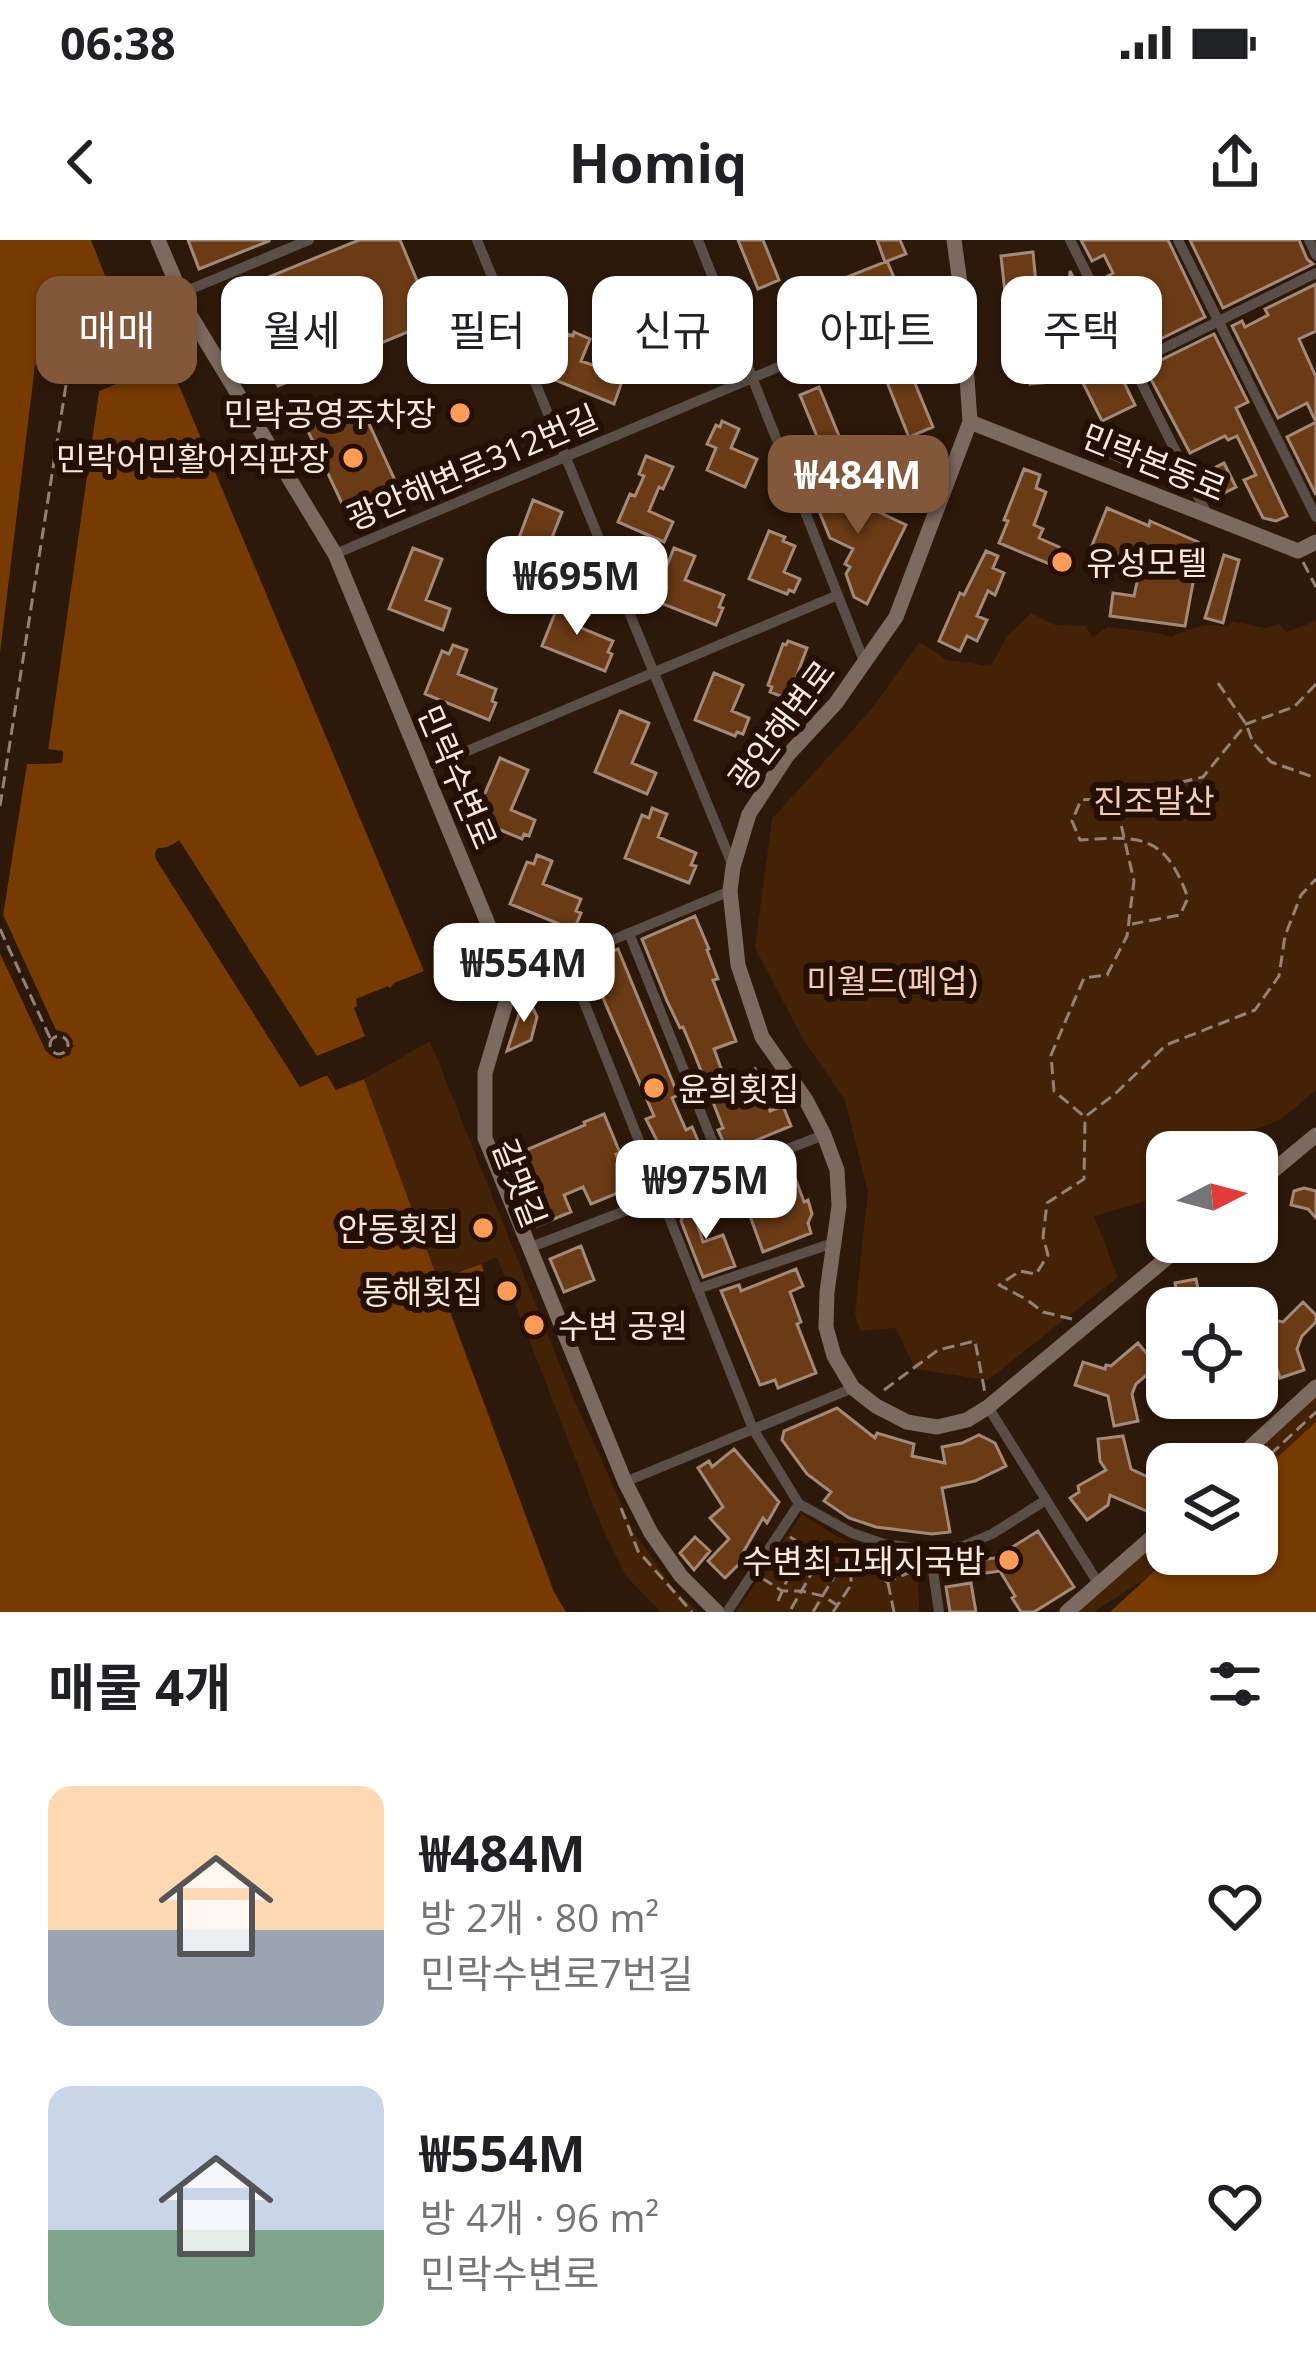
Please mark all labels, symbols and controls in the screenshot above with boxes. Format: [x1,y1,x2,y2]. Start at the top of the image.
text: 06:38 [60,12,176,73]
text: Homiq [569,125,747,199]
icon: back [48,129,114,195]
icon: share [1202,129,1268,195]
chip: 매매 [36,276,197,384]
chip: 월세 [221,276,383,384]
chip: 필터 [407,276,568,384]
chip: 신규 [592,276,753,384]
chip: 아파트 [777,276,977,384]
chip: 주택 [1001,276,1162,384]
place label: 민락공영주차장 [223,391,436,436]
street label: 광안해변로312번길 [339,394,605,540]
marker: 민락공영주차장 [447,400,473,426]
street label: 민락본동로 [1075,413,1233,511]
pin: ₩484M [774,435,942,537]
place label: 민락어민활어직판장 [56,436,329,481]
marker: 민락어민활어직판장 [340,445,366,471]
text: ₩484M [795,447,921,500]
pin: ₩695M [493,536,661,638]
place label: 유성모텔 [1086,540,1207,585]
text: ₩695M [514,548,640,601]
marker: 유성모텔 [1049,549,1075,575]
street label: 광안해변로 [717,651,845,799]
street label: 민락수변로 [408,698,508,856]
park label: 진조말산 [1093,778,1215,823]
pin: ₩554M [440,923,608,1025]
text: ₩554M [461,935,587,988]
park label: 미월드(폐업) [806,958,978,1003]
place label: 윤희횟집 [678,1066,799,1111]
marker: 윤희횟집 [641,1075,667,1101]
north arrow [1146,1131,1278,1263]
map controls [1146,1131,1278,1575]
street label: 갈맷길 [483,1132,557,1234]
pin: ₩975M [622,1140,790,1242]
text: ₩975M [643,1152,769,1205]
place label: 안동횟집 [338,1206,459,1251]
marker: 안동횟집 [470,1215,496,1241]
place label: 동해횟집 [362,1269,483,1314]
marker: 동해횟집 [494,1278,520,1304]
button: locate [1146,1287,1278,1419]
place label: 수변 공원 [558,1303,688,1348]
marker: 수변 공원 [521,1312,547,1338]
button: layers [1146,1443,1278,1575]
place label: 수변최고돼지국밥 [742,1538,985,1583]
marker: 수변최고돼지국밥 [996,1547,1022,1573]
text: 매물 4개 [48,1651,231,1721]
icon: filters [1202,1651,1268,1717]
text: ₩484M [420,1817,586,1887]
icon: home [144,1834,288,1978]
icon: heart [1202,1873,1268,1939]
text: 방 2개 · 80 m² [420,1890,659,1943]
text: 민락수변로7번길 [420,1946,693,1999]
text: ₩554M [420,2117,586,2187]
icon: home [144,2134,288,2278]
icon: heart [1202,2173,1268,2239]
text: 방 4개 · 96 m² [420,2190,659,2243]
text: 민락수변로 [420,2246,599,2299]

